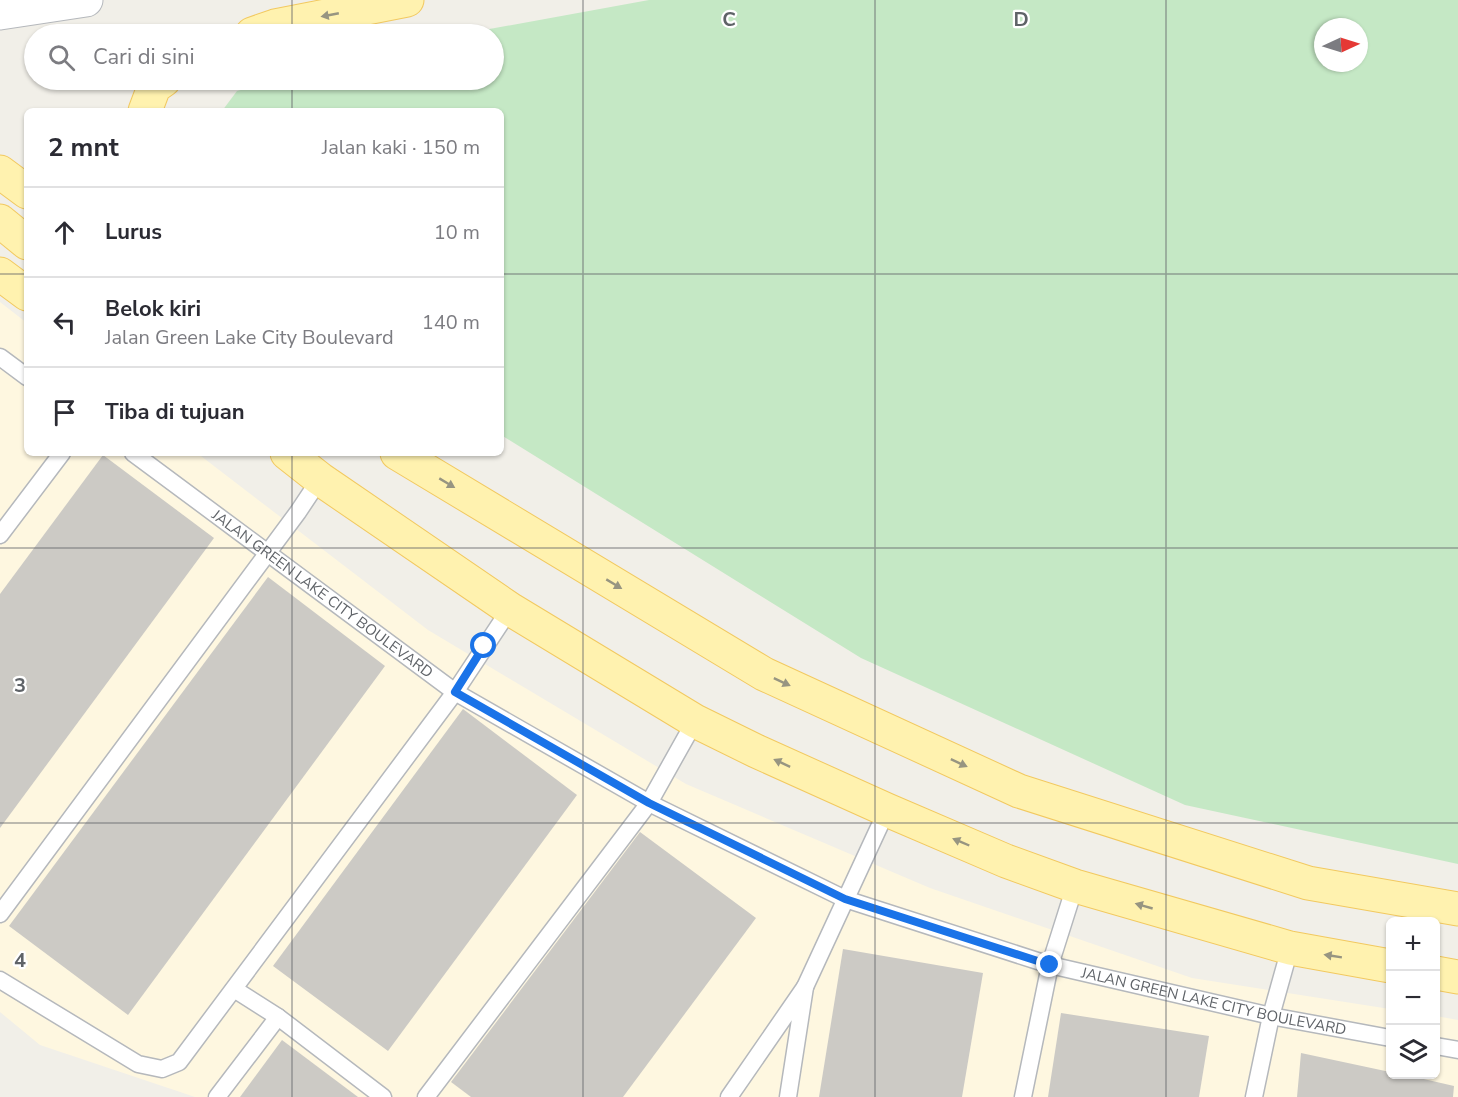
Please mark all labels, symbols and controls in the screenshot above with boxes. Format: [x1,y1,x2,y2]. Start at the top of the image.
text: C [722,6,736,33]
text: D [1013,6,1029,33]
one-way arrow [320,11,339,20]
north arrow [1314,18,1368,72]
search box [24,24,504,90]
icon: search [45,41,78,74]
text: Cari di sini [93,42,195,72]
text: 2 mnt [48,130,119,165]
text: Jalan kaki · 150 m [322,134,480,161]
icon: ahead [48,216,81,249]
text: Lurus [105,217,162,247]
text: 10 m [434,219,480,246]
text: Belok kiri [105,294,201,324]
icon: left [48,306,81,339]
text: 140 m [422,309,480,336]
text: Jalan Green Lake City Boulevard [105,324,394,351]
icon: arrive [48,396,81,429]
text: Tiba di tujuan [105,397,245,427]
one-way arrow [439,478,455,489]
street label: JALAN GREEN LAKE CITY BOULEVARD [207,504,437,682]
one-way arrow [606,578,622,589]
route start [470,632,496,658]
text: 3 [14,672,26,699]
one-way arrow [774,677,792,687]
one-way arrow [774,758,791,767]
one-way arrow [951,759,968,768]
one-way arrow [952,837,969,846]
one-way arrow [1135,901,1153,910]
map controls [1386,917,1440,1079]
button: + [1386,917,1440,971]
text: 4 [14,947,26,974]
route end [1036,951,1062,977]
one-way arrow [1323,952,1342,961]
street label: JALAN GREEN LAKE CITY BOULEVARD [1078,962,1348,1040]
button: − [1386,971,1440,1025]
button: layers [1386,1025,1440,1079]

